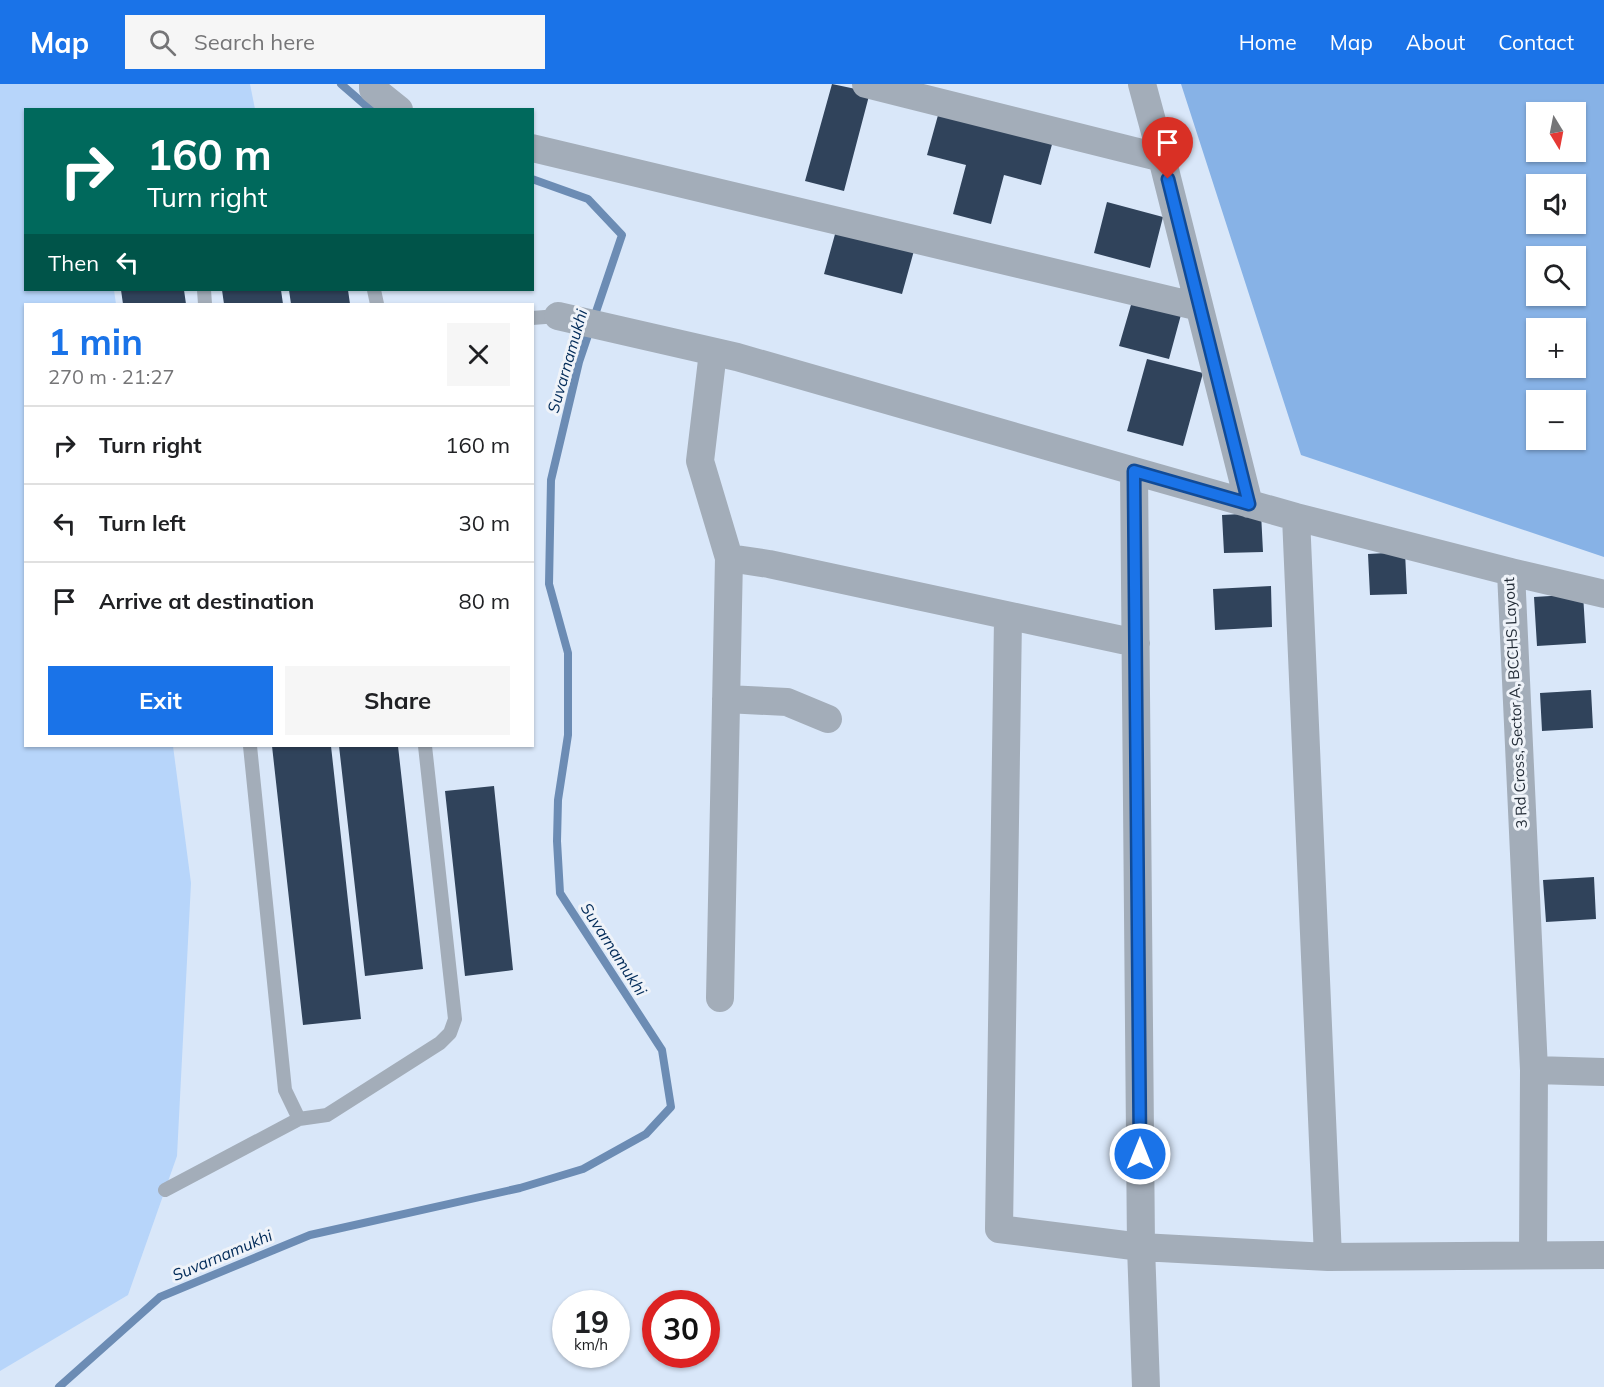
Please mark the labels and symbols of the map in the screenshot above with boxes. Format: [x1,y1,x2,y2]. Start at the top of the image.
north arrow [1526,102,1586,162]
pin [1142,117,1193,179]
water label: Suvarnamukhi [543,307,591,415]
street label: 3 Rd Cross, Sector A, BCCHS Layout [1499,577,1531,829]
water label: Suvarnamukhi [577,899,652,999]
position arrow [1108,1122,1172,1186]
water label: Suvarnamukhi [169,1225,275,1285]
speed limit sign: 30 [642,1290,720,1368]

